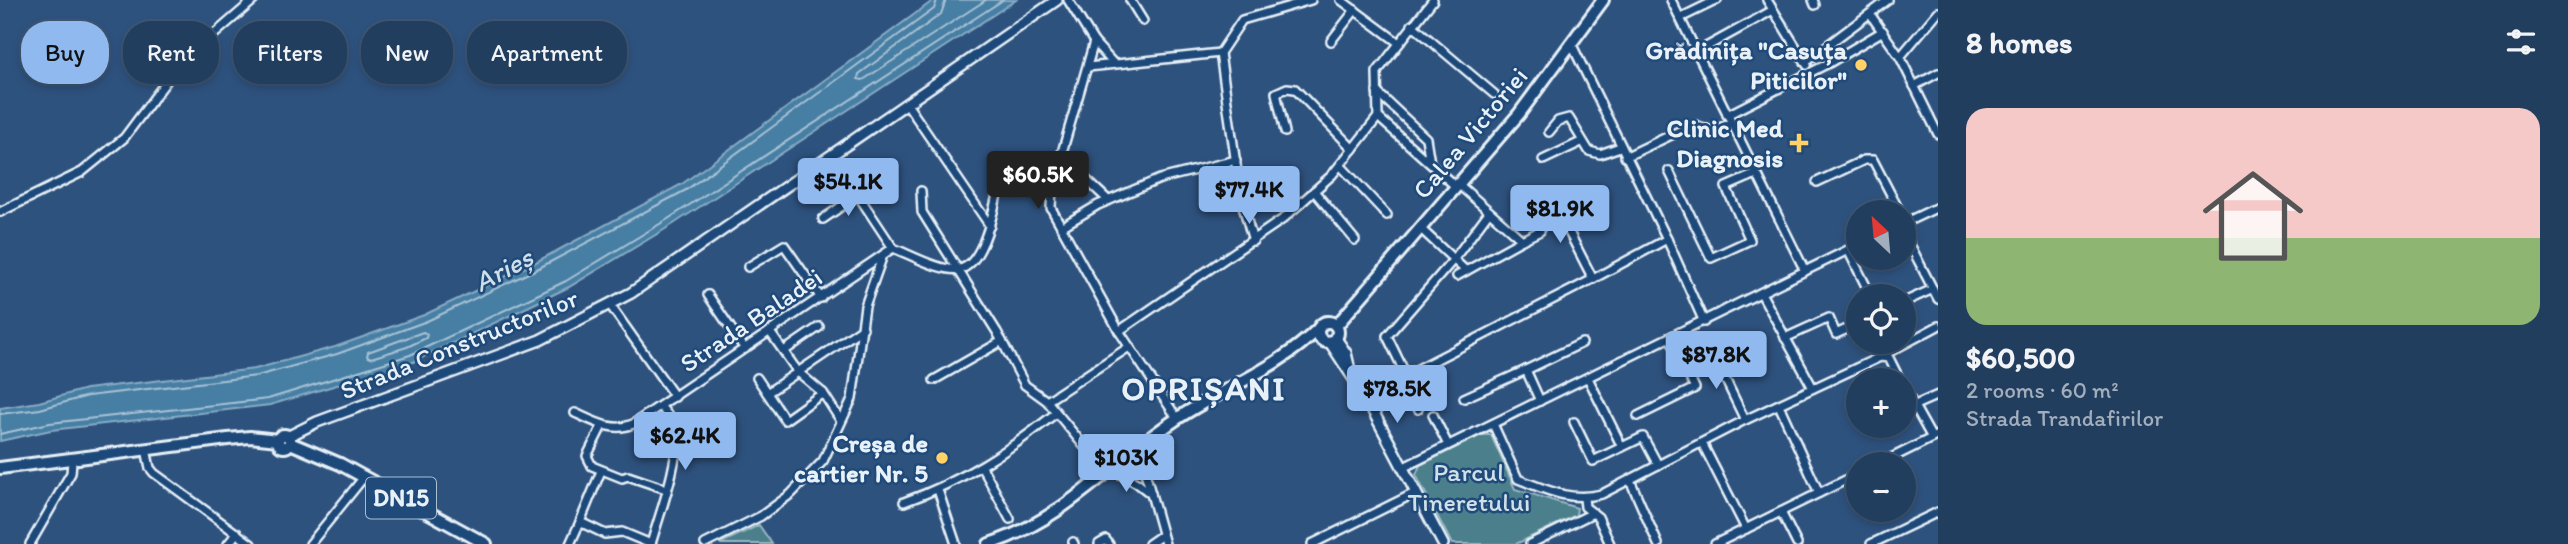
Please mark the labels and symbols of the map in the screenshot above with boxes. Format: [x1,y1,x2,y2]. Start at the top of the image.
place label: Grădinița "Casuța Piticilor" [1645,34,1848,96]
marker: Grădinița "Casuța Piticilor" [1853,57,1869,73]
street label: Calea Victoriei [1406,61,1534,205]
place label: Clinic Med Diagnosis [1666,112,1784,174]
marker: Clinic Med Diagnosis [1789,133,1809,153]
pin: $60.5K [981,152,1095,211]
pin: $54.1K [791,158,905,218]
pin: $77.4K [1192,166,1306,226]
pin: $81.9K [1503,186,1617,245]
north arrow [1846,200,1916,270]
water label: Arieș [468,239,540,299]
street label: Strada Baladei [674,261,828,379]
street label: Strada Constructorilor [335,281,583,406]
pin: $87.8K [1659,332,1773,391]
pin: $78.5K [1340,366,1454,425]
district label: OPRIȘANI [1121,369,1287,409]
pin: $62.4K [628,412,742,472]
place label: Creșa de cartier Nr. 5 [794,427,928,489]
pin: $103K [1077,434,1175,494]
marker: Creșa de cartier Nr. 5 [934,450,950,466]
park label: Parcul Tineretului [1408,456,1530,518]
road number: DN15 [366,477,436,518]

